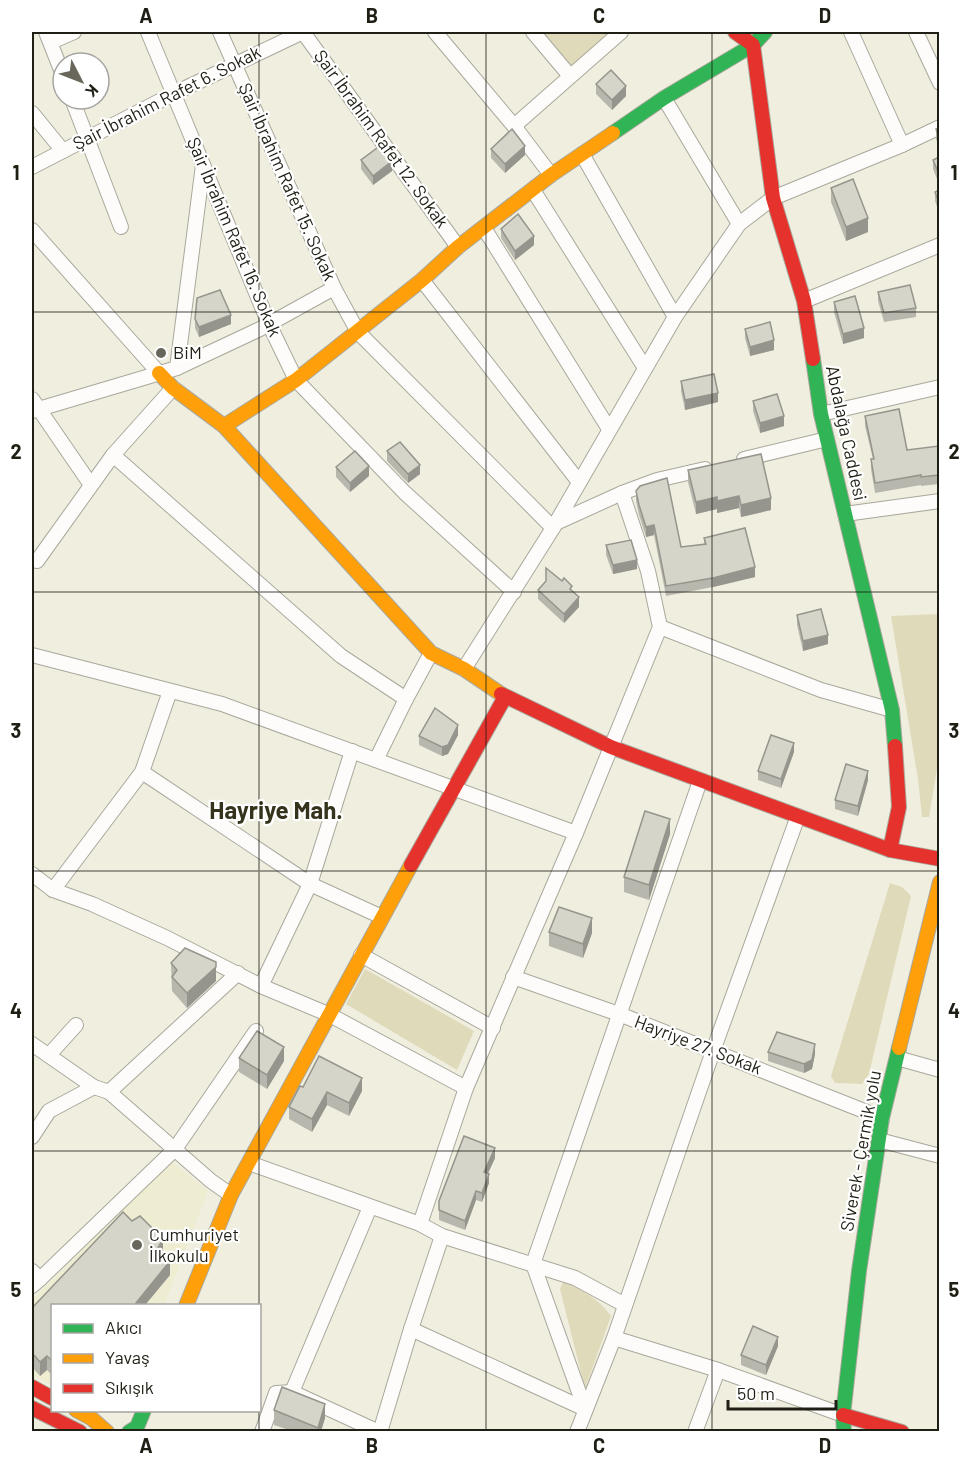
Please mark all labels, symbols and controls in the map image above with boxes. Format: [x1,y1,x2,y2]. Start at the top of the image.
text: A [139,3,153,27]
text: B [366,3,378,27]
text: C [593,3,605,27]
text: D [819,3,831,27]
street label: Şair İbrahim Rafet 6. Sokak [69,40,264,154]
street label: Şair İbrahim Rafet 12. Sokak [310,45,454,232]
north arrow [51,51,111,111]
street label: Şair İbrahim Rafet 15. Sokak [234,79,342,284]
text: K [82,81,103,101]
street label: Şair İbrahim Rafet 16. Sokak [183,134,287,340]
text: 1 [12,160,20,184]
text: 1 [950,160,958,184]
place label: BiM [173,341,202,363]
marker: BiM [154,346,168,360]
street label: Abdalağa Caddesi [822,363,872,502]
text: 2 [10,439,22,463]
text: 2 [948,439,960,463]
text: 3 [11,718,21,742]
text: 3 [949,718,959,742]
district label: Hayriye Mah. [209,795,343,824]
text: 4 [10,998,22,1022]
text: 4 [948,998,960,1022]
street label: Hayriye 27. Sokak [631,1010,765,1078]
street label: Siverek - Çermik yolu [835,1069,885,1233]
place label: Cumhuriyet İlkokulu [149,1223,239,1266]
marker: Cumhuriyet İlkokulu [130,1238,144,1252]
text: 5 [11,1277,22,1301]
text: 5 [949,1277,960,1301]
legend [51,1304,261,1412]
text: Akıcı [105,1316,142,1338]
text: Yavaş [105,1346,150,1368]
scale bar [728,1373,836,1411]
text: Sıkışık [105,1376,154,1398]
text: 50 m [737,1382,775,1404]
text: A [139,1433,153,1457]
text: B [366,1433,378,1457]
text: C [593,1433,605,1457]
text: D [819,1433,831,1457]

